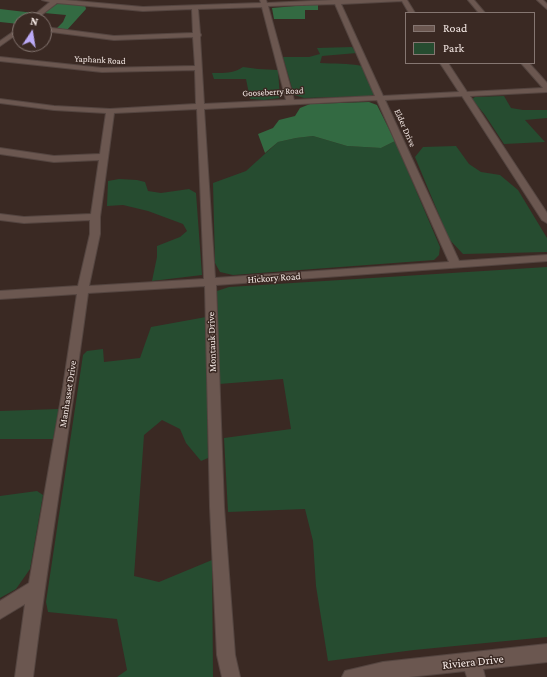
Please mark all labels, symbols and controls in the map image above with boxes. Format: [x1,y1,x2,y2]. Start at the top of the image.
north arrow [12,12,52,52]
legend [405,12,535,64]
text: N [29,15,39,28]
text: Road [443,21,467,35]
text: Park [443,41,464,55]
street label: Yaphank Road [74,53,126,67]
street label: Gooseberry Road [242,85,304,99]
street label: Elder Drive [392,107,418,149]
street label: Hickory Road [247,270,301,286]
street label: Montauk Drive [205,312,219,372]
street label: Manhasset Drive [57,360,79,428]
street label: Riviera Drive [442,652,504,672]

